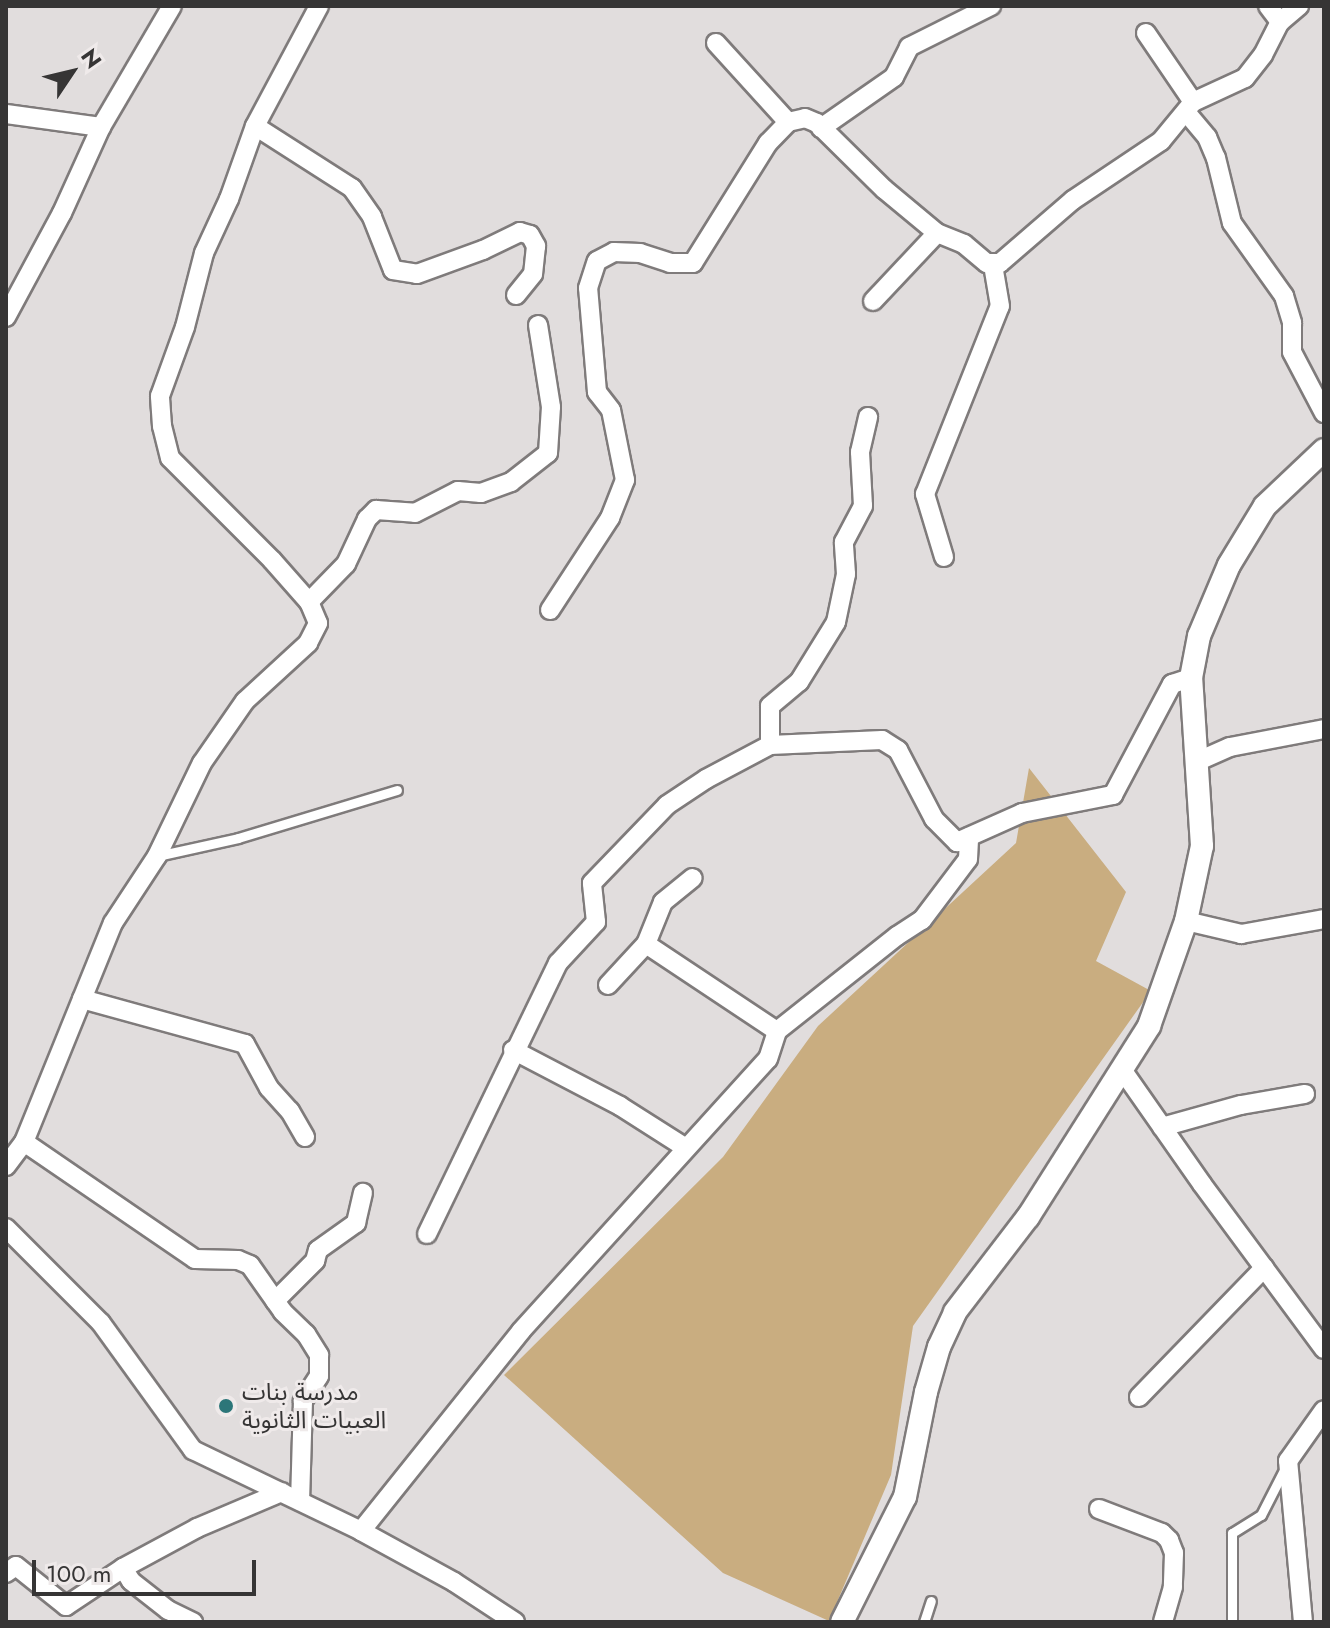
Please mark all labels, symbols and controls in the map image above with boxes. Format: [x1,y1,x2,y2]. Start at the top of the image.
north arrow [32,32,112,112]
text: N [74,42,110,75]
place label: مدرسة بنات العبيات الثانوية [242,1378,386,1434]
marker: مدرسة بنات العبيات الثانوية [217,1397,235,1415]
scale bar [36,1544,260,1594]
text: 100 m [46,1556,112,1591]

